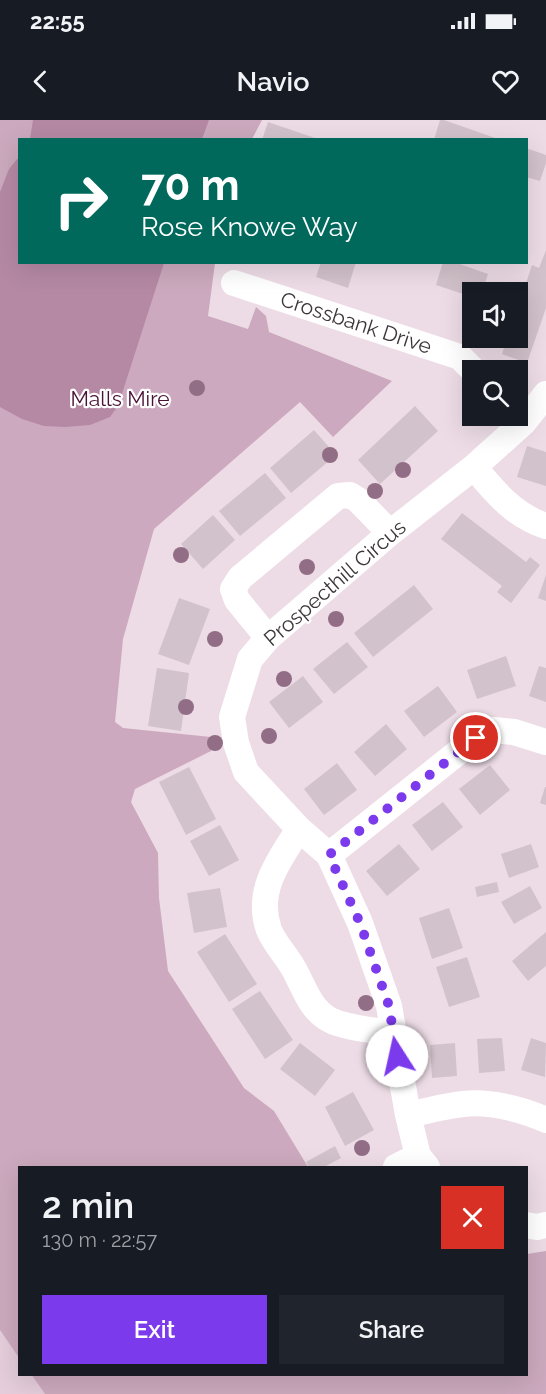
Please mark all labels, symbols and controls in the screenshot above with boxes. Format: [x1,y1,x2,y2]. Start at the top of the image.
text: 22:55 [30,8,85,34]
icon: back [24,65,57,98]
icon: heart [489,65,522,98]
text: Navio [237,66,309,97]
text: 70 m [141,161,240,210]
icon: right [42,162,120,240]
text: Rose Knowe Way [141,211,358,242]
map controls [462,282,528,426]
button: sound [462,282,528,348]
street label: Crossbank Drive [277,286,435,359]
button: search [462,360,528,426]
park label: Malls Mire [70,386,170,411]
street label: Prospecthill Circus [259,514,411,651]
pin [450,712,501,763]
icon: arrive [459,721,492,754]
position arrow [365,1024,429,1088]
text: 2 min [42,1184,134,1226]
button: close [441,1186,504,1249]
text: 130 m · 22:57 [42,1228,157,1252]
button: Exit [42,1295,267,1364]
button: Share [279,1295,504,1364]

